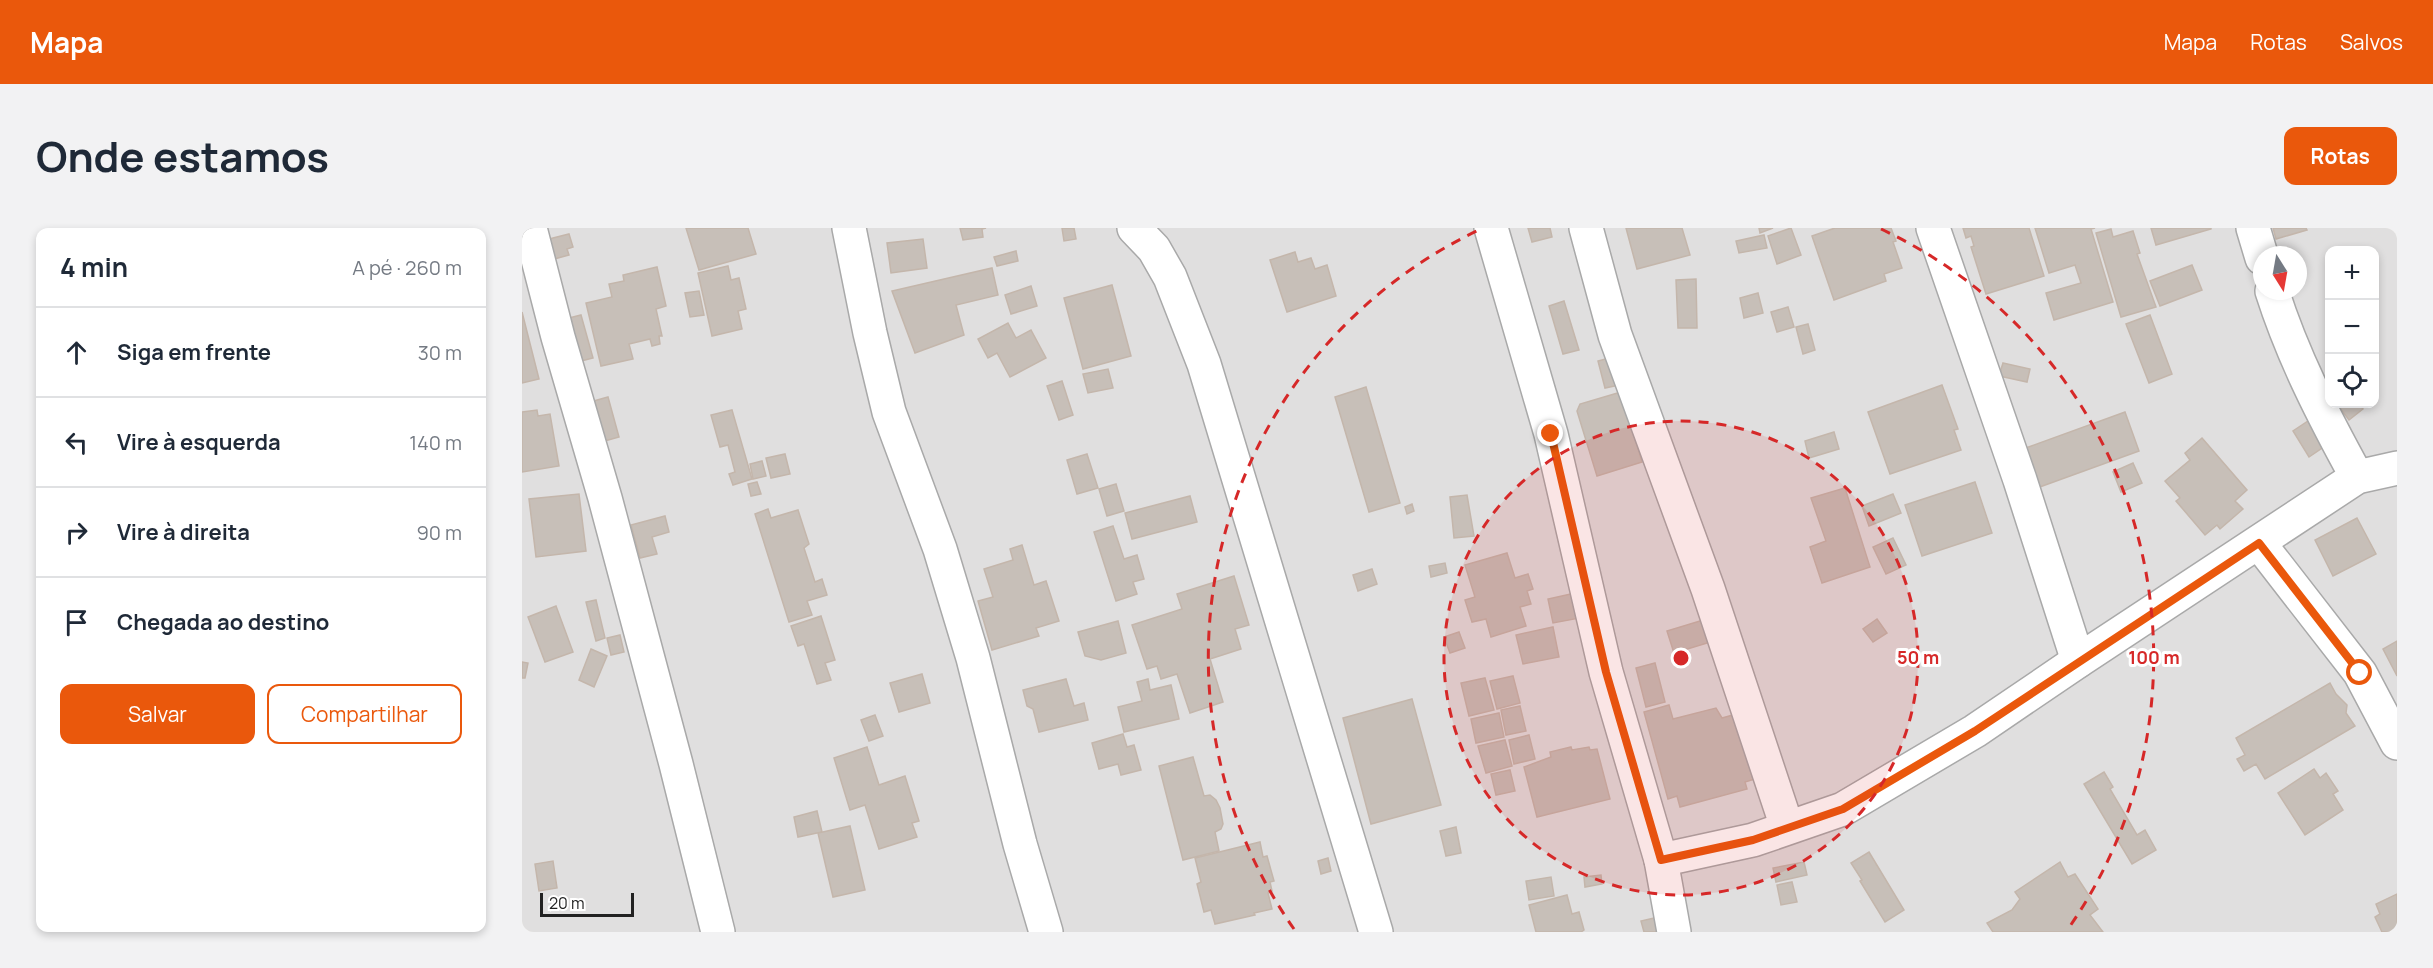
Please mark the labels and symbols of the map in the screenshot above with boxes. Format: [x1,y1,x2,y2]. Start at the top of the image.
north arrow [2253,246,2307,300]
route end [1537,420,1563,446]
text: 50 m [1897,645,1939,669]
text: 100 m [2128,645,2180,669]
centre of rings [1671,648,1691,668]
route start [2346,659,2372,685]
scale bar [540,890,634,918]

